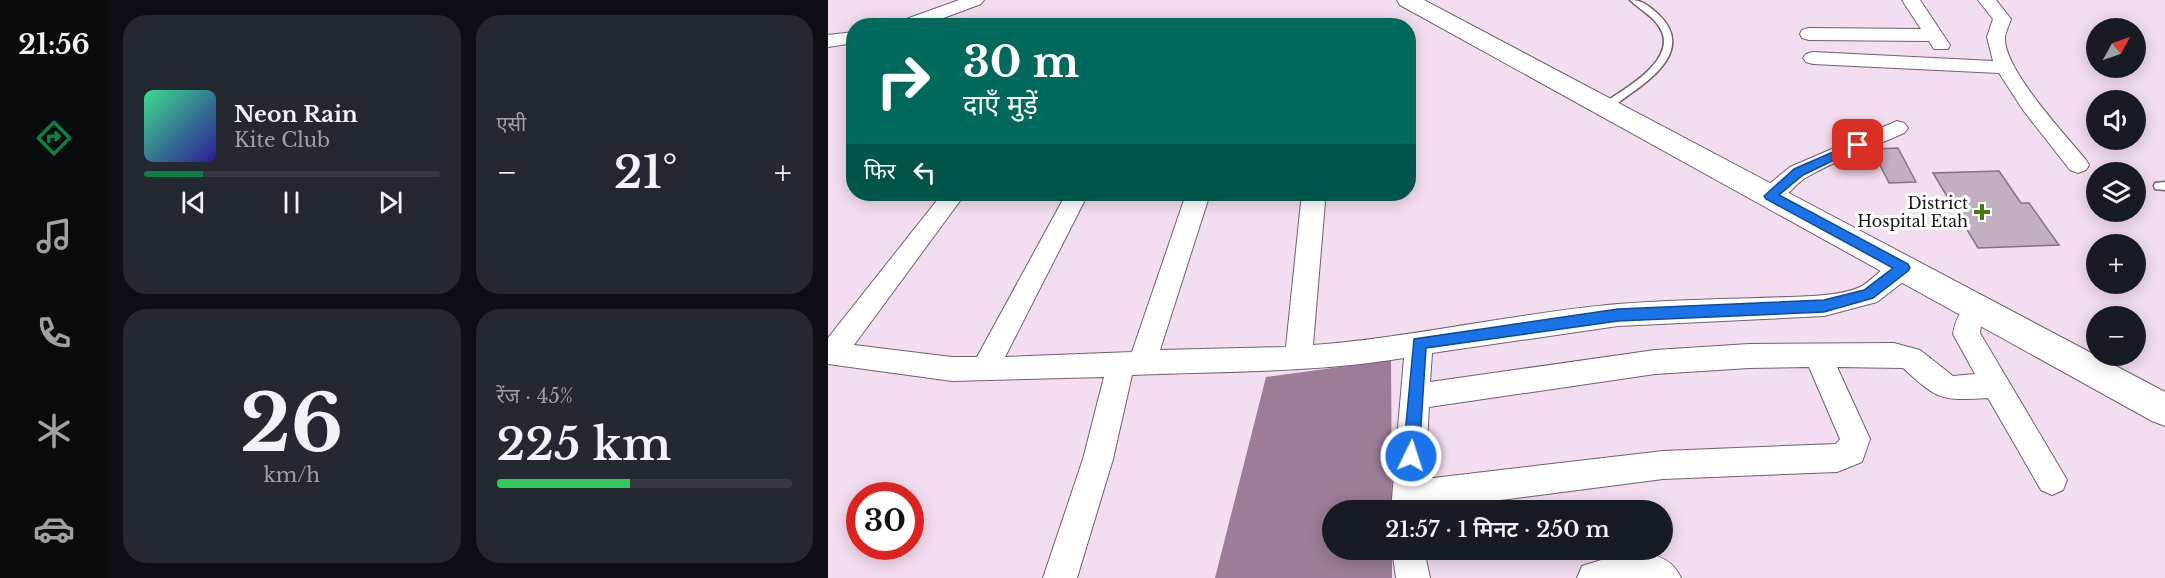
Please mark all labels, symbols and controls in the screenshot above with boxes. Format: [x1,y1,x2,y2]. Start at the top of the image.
north arrow [2086,18,2146,78]
map controls [2086,18,2146,366]
text: 21:56 [18,28,90,61]
text: 30 m [963,36,1079,88]
icon: right [864,42,942,120]
text: दाएँ मुड़ें [963,88,1038,121]
button: sound [2086,90,2146,150]
text: Neon Rain [234,101,358,128]
text: एसी [497,112,526,136]
icon: directions [33,117,75,159]
pin [1832,119,1883,170]
text: Kite Club [234,128,330,152]
icon: arrive [1841,128,1874,161]
text: 21° [614,144,678,200]
text: − [497,152,517,193]
text: + [774,152,792,193]
icon: left [908,156,941,189]
text: फिर [864,158,896,185]
button: layers [2086,162,2146,222]
icon: previous [177,186,210,219]
icon: pause [275,186,308,219]
icon: next [374,186,407,219]
place label: District Hospital Etah [1857,193,1968,231]
marker: District Hospital Etah [1973,203,1991,221]
icon: music [33,215,75,257]
button: + [2086,234,2146,294]
button: − [2086,306,2146,366]
icon: phone [33,312,75,354]
text: 26 [240,375,343,472]
text: रेंज · 45% [497,384,573,408]
icon: climate [33,410,75,452]
text: 225 km [497,416,671,472]
position arrow [1379,424,1443,488]
text: km/h [263,463,320,487]
speed limit sign: 30 [846,482,924,560]
icon: car [33,508,75,550]
text: 21:57 · 1 मिनट · 250 m [1385,516,1610,543]

